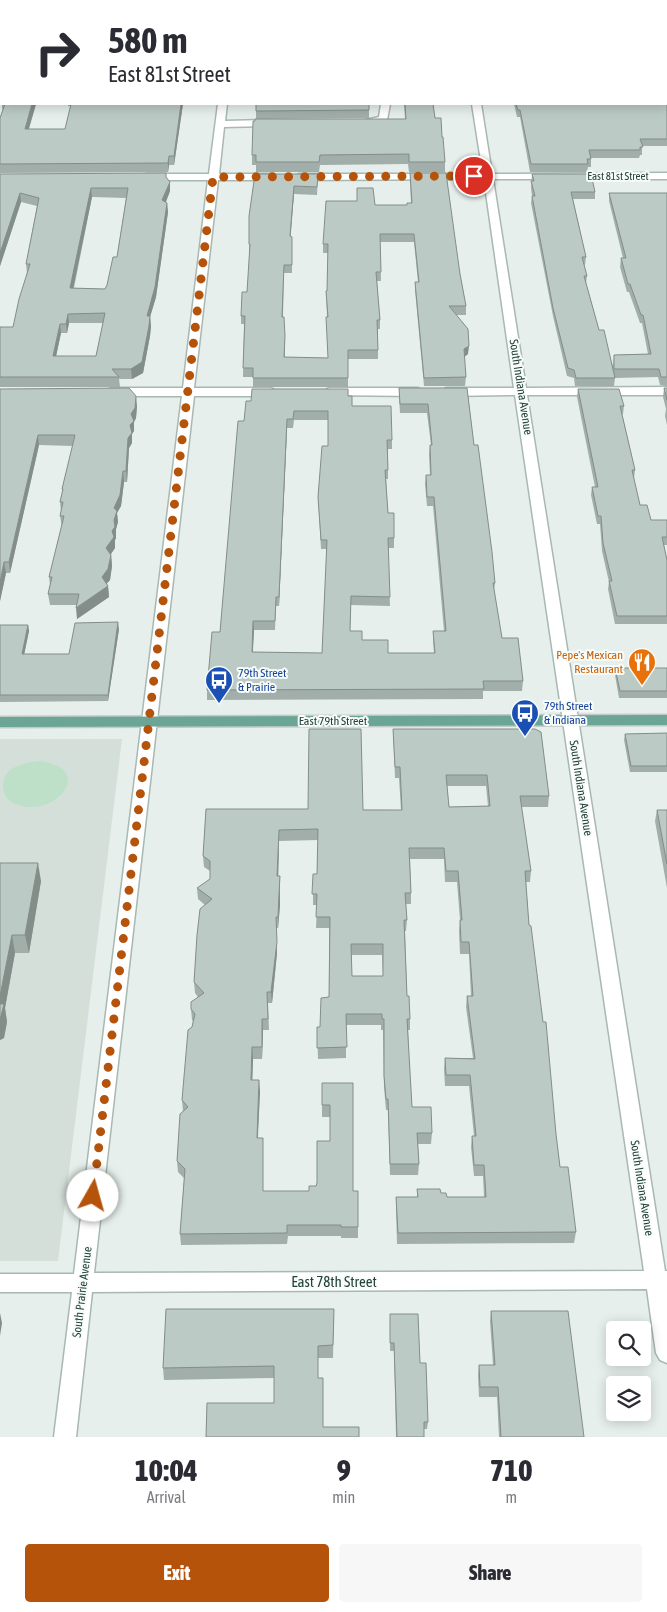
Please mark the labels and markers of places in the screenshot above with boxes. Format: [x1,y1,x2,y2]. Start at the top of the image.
pin [453,155,495,197]
restaurant icon: Pepe's Mexican Restaurant [627,647,657,686]
place label: Pepe's Mexican Restaurant [556,648,624,676]
bus stop icon: 79th Street & Prairie [204,665,234,704]
place label: 79th Street & Prairie [238,666,287,694]
bus stop icon: 79th Street & Indiana [510,698,540,737]
place label: 79th Street & Indiana [544,699,593,727]

